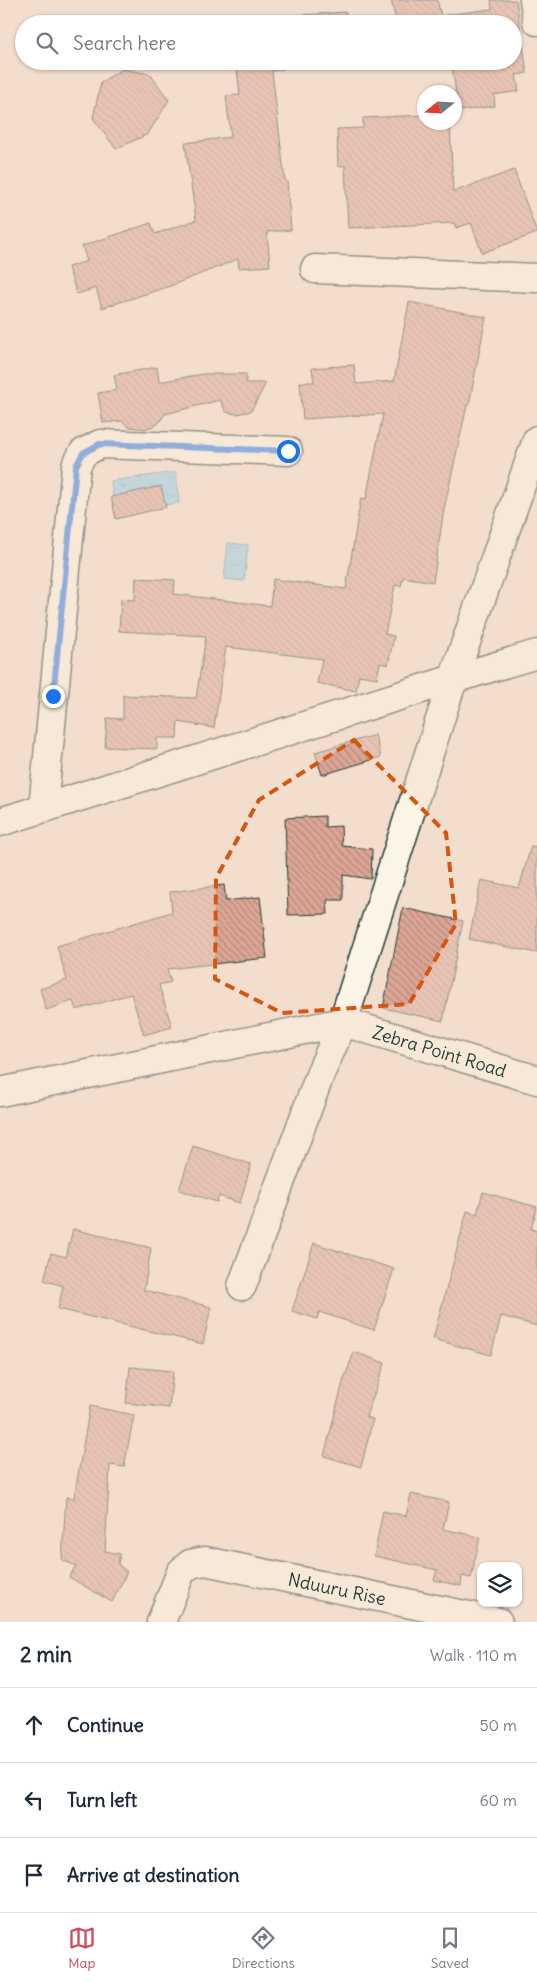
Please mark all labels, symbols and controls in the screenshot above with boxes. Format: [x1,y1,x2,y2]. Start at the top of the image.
search box [15,15,522,70]
icon: search [33,29,61,57]
text: Search here [73,31,176,55]
north arrow [417,85,462,130]
route start [277,440,300,463]
route end [42,685,65,708]
street label: Zebra Point Road [370,1020,510,1082]
map controls [477,1562,522,1607]
button: layers [477,1562,522,1607]
street label: Nduuru Rise [286,1567,388,1610]
text: 2 min [20,1641,72,1668]
text: Walk · 110 m [430,1645,517,1665]
icon: ahead [20,1711,48,1739]
text: Continue [67,1713,144,1737]
text: 50 m [479,1715,517,1735]
icon: left [20,1786,48,1814]
text: Turn left [67,1788,137,1812]
text: 60 m [479,1790,517,1810]
icon: arrive [20,1861,48,1889]
text: Arrive at destination [67,1863,240,1887]
tab: Map [68,1924,96,1972]
tab: Directions [232,1924,295,1972]
tab: Saved [431,1924,469,1972]

